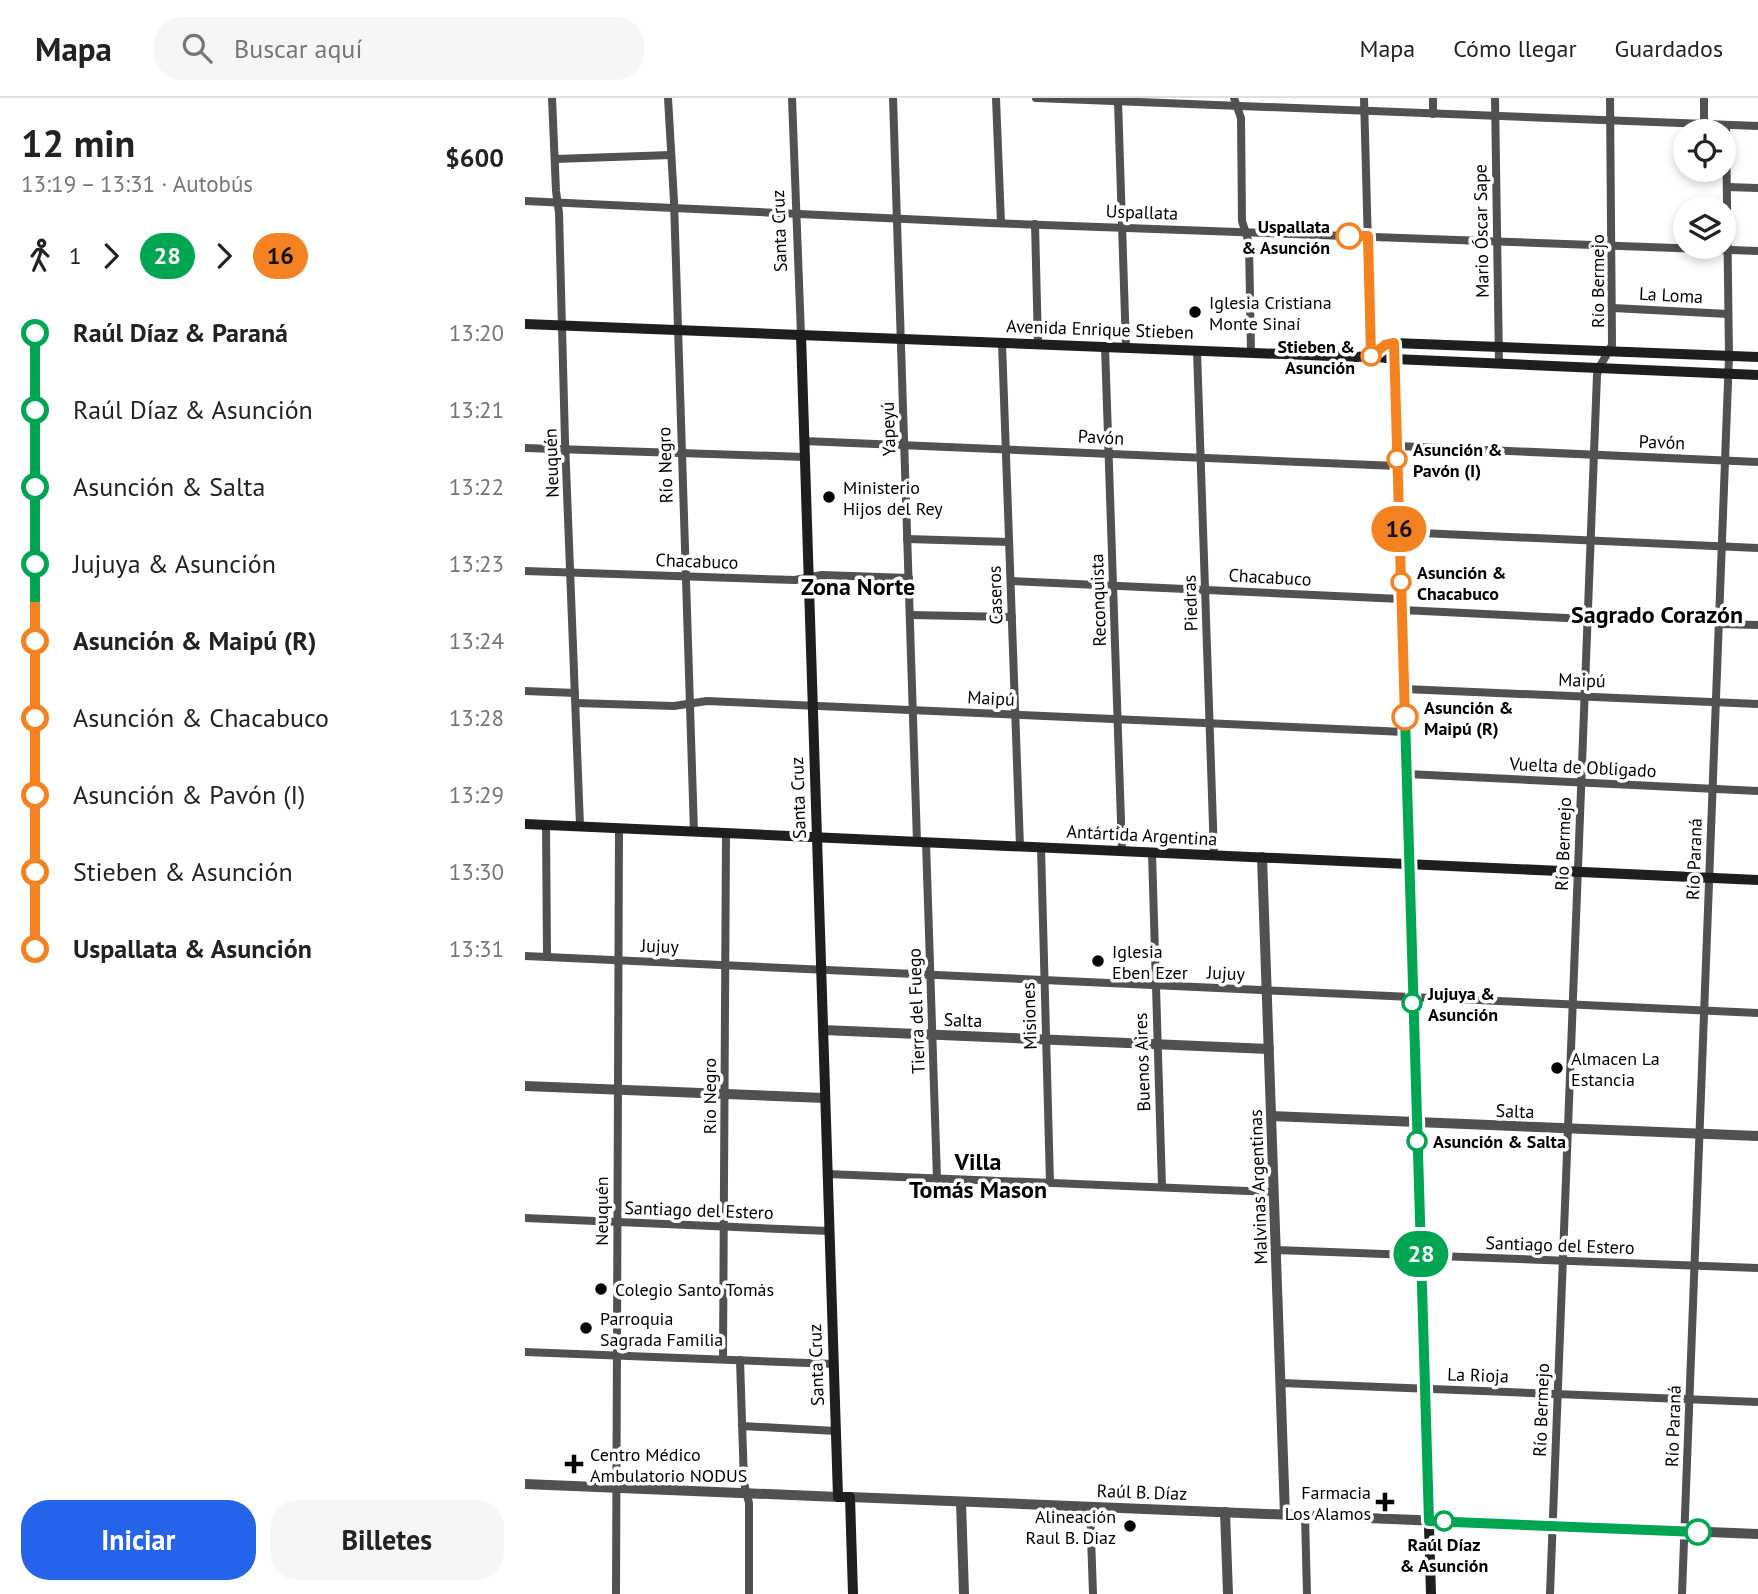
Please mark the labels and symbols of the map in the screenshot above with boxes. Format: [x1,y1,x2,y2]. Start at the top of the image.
street label: Mario Óscar Sape [1468,164,1494,298]
street label: Santa Cruz [766,190,792,272]
street label: Uspallata [1105,199,1179,225]
place label: Uspallata & Asunción [1241,215,1330,259]
marker: Uspallata & Asunción [1336,223,1362,249]
street label: Río Bermejo [1586,234,1609,328]
street label: La Loma [1638,282,1704,308]
place label: Iglesia Cristiana Monte Sinaí [1209,291,1332,335]
marker: Iglesia Cristiana Monte Sinaí [1187,304,1203,320]
street label: Avenida Enrique Stieben [1006,314,1194,344]
place label: Stieben & Asunción [1277,335,1355,379]
marker: Stieben & Asunción [1361,346,1381,366]
street label: Yapeyú [876,401,900,457]
street label: Pavón [1077,424,1125,450]
street label: Río Negro [652,426,678,504]
street label: Neuquén [538,428,564,498]
street label: Pavón [1638,430,1686,454]
place label: Asunción & Pavón (I) [1413,438,1502,482]
marker: Asunción & Pavón (I) [1387,449,1407,469]
place label: Ministerio Hijos del Rey [843,476,943,520]
marker: Ministerio Hijos del Rey [821,489,837,505]
line badge: 16 [1367,506,1431,552]
street label: Chacabuco [655,548,739,574]
street label: Reconquista [1085,553,1111,647]
place label: Asunción & Chacabuco [1417,561,1506,605]
street label: Chacabuco [1228,563,1312,591]
street label: Caseros [982,565,1008,625]
district label: Zona Norte [801,571,915,602]
marker: Asunción & Chacabuco [1391,572,1411,592]
street label: Piedras [1178,574,1202,632]
district label: Sagrado Corazón [1571,599,1743,630]
street label: Maipú [1558,668,1606,692]
street label: Maipú [967,685,1015,711]
place label: Asunción & Maipú (R) [1424,696,1513,740]
marker: Asunción & Maipú (R) [1392,704,1418,730]
street label: Vuelta de Obligado [1508,752,1657,782]
street label: Santa Cruz [785,757,811,839]
street label: Río Bermejo [1550,797,1576,891]
street label: Río Paraná [1681,818,1707,900]
street label: Antártida Argentina [1066,820,1218,850]
street label: Jujuy [640,934,680,958]
place label: Iglesia Eben Ezer [1112,940,1188,984]
street label: Tierra del Fuego [902,948,930,1074]
marker: Iglesia Eben Ezer [1090,953,1106,969]
street label: Jujuy [1206,960,1246,986]
street label: Misiones [1016,982,1042,1050]
place label: Jujuya & Asunción [1427,982,1498,1026]
marker: Jujuya & Asunción [1402,993,1422,1013]
street label: Salta [943,1008,983,1032]
street label: Buenos Aires [1129,1012,1155,1112]
place label: Almacen La Estancia [1571,1047,1660,1091]
street label: Río Negro [698,1058,721,1134]
marker: Almacen La Estancia [1549,1060,1565,1076]
street label: Salta [1495,1099,1535,1123]
street label: Malvinas Argentinas [1244,1109,1272,1265]
place label: Asunción & Salta [1433,1130,1566,1153]
marker: Asunción & Salta [1407,1131,1427,1151]
district label: Villa Tomás Mason [909,1146,1047,1205]
street label: Neuquén [590,1176,613,1246]
street label: Santiago del Estero [624,1196,774,1224]
line badge: 28 [1389,1231,1453,1277]
street label: Santiago del Estero [1485,1231,1635,1259]
place label: Colegio Santo Tomás [615,1278,774,1301]
marker: Colegio Santo Tomás [593,1281,609,1297]
place label: Parroquia Sagrada Familia [600,1307,723,1351]
marker: Parroquia Sagrada Familia [578,1320,594,1336]
street label: Santa Cruz [803,1324,829,1406]
street label: La Rioja [1447,1362,1509,1388]
street label: Río Bermejo [1528,1363,1554,1457]
street label: Río Paraná [1660,1385,1686,1467]
place label: Centro Médico Ambulatorio NODUS [590,1443,747,1487]
marker: Centro Médico Ambulatorio NODUS [564,1454,584,1474]
street label: Raúl B. Díaz [1096,1479,1188,1505]
place label: Farmacia Los Alamos [1285,1481,1371,1525]
marker: Farmacia Los Alamos [1377,1494,1393,1510]
place label: Alineación Raul B. Diaz [1025,1505,1116,1549]
marker: Raúl Díaz & Asunción [1434,1511,1454,1531]
marker: Alineación Raul B. Diaz [1122,1518,1138,1534]
unlabelled marker [1685,1519,1711,1545]
place label: Raúl Díaz & Asunción [1400,1533,1488,1577]

